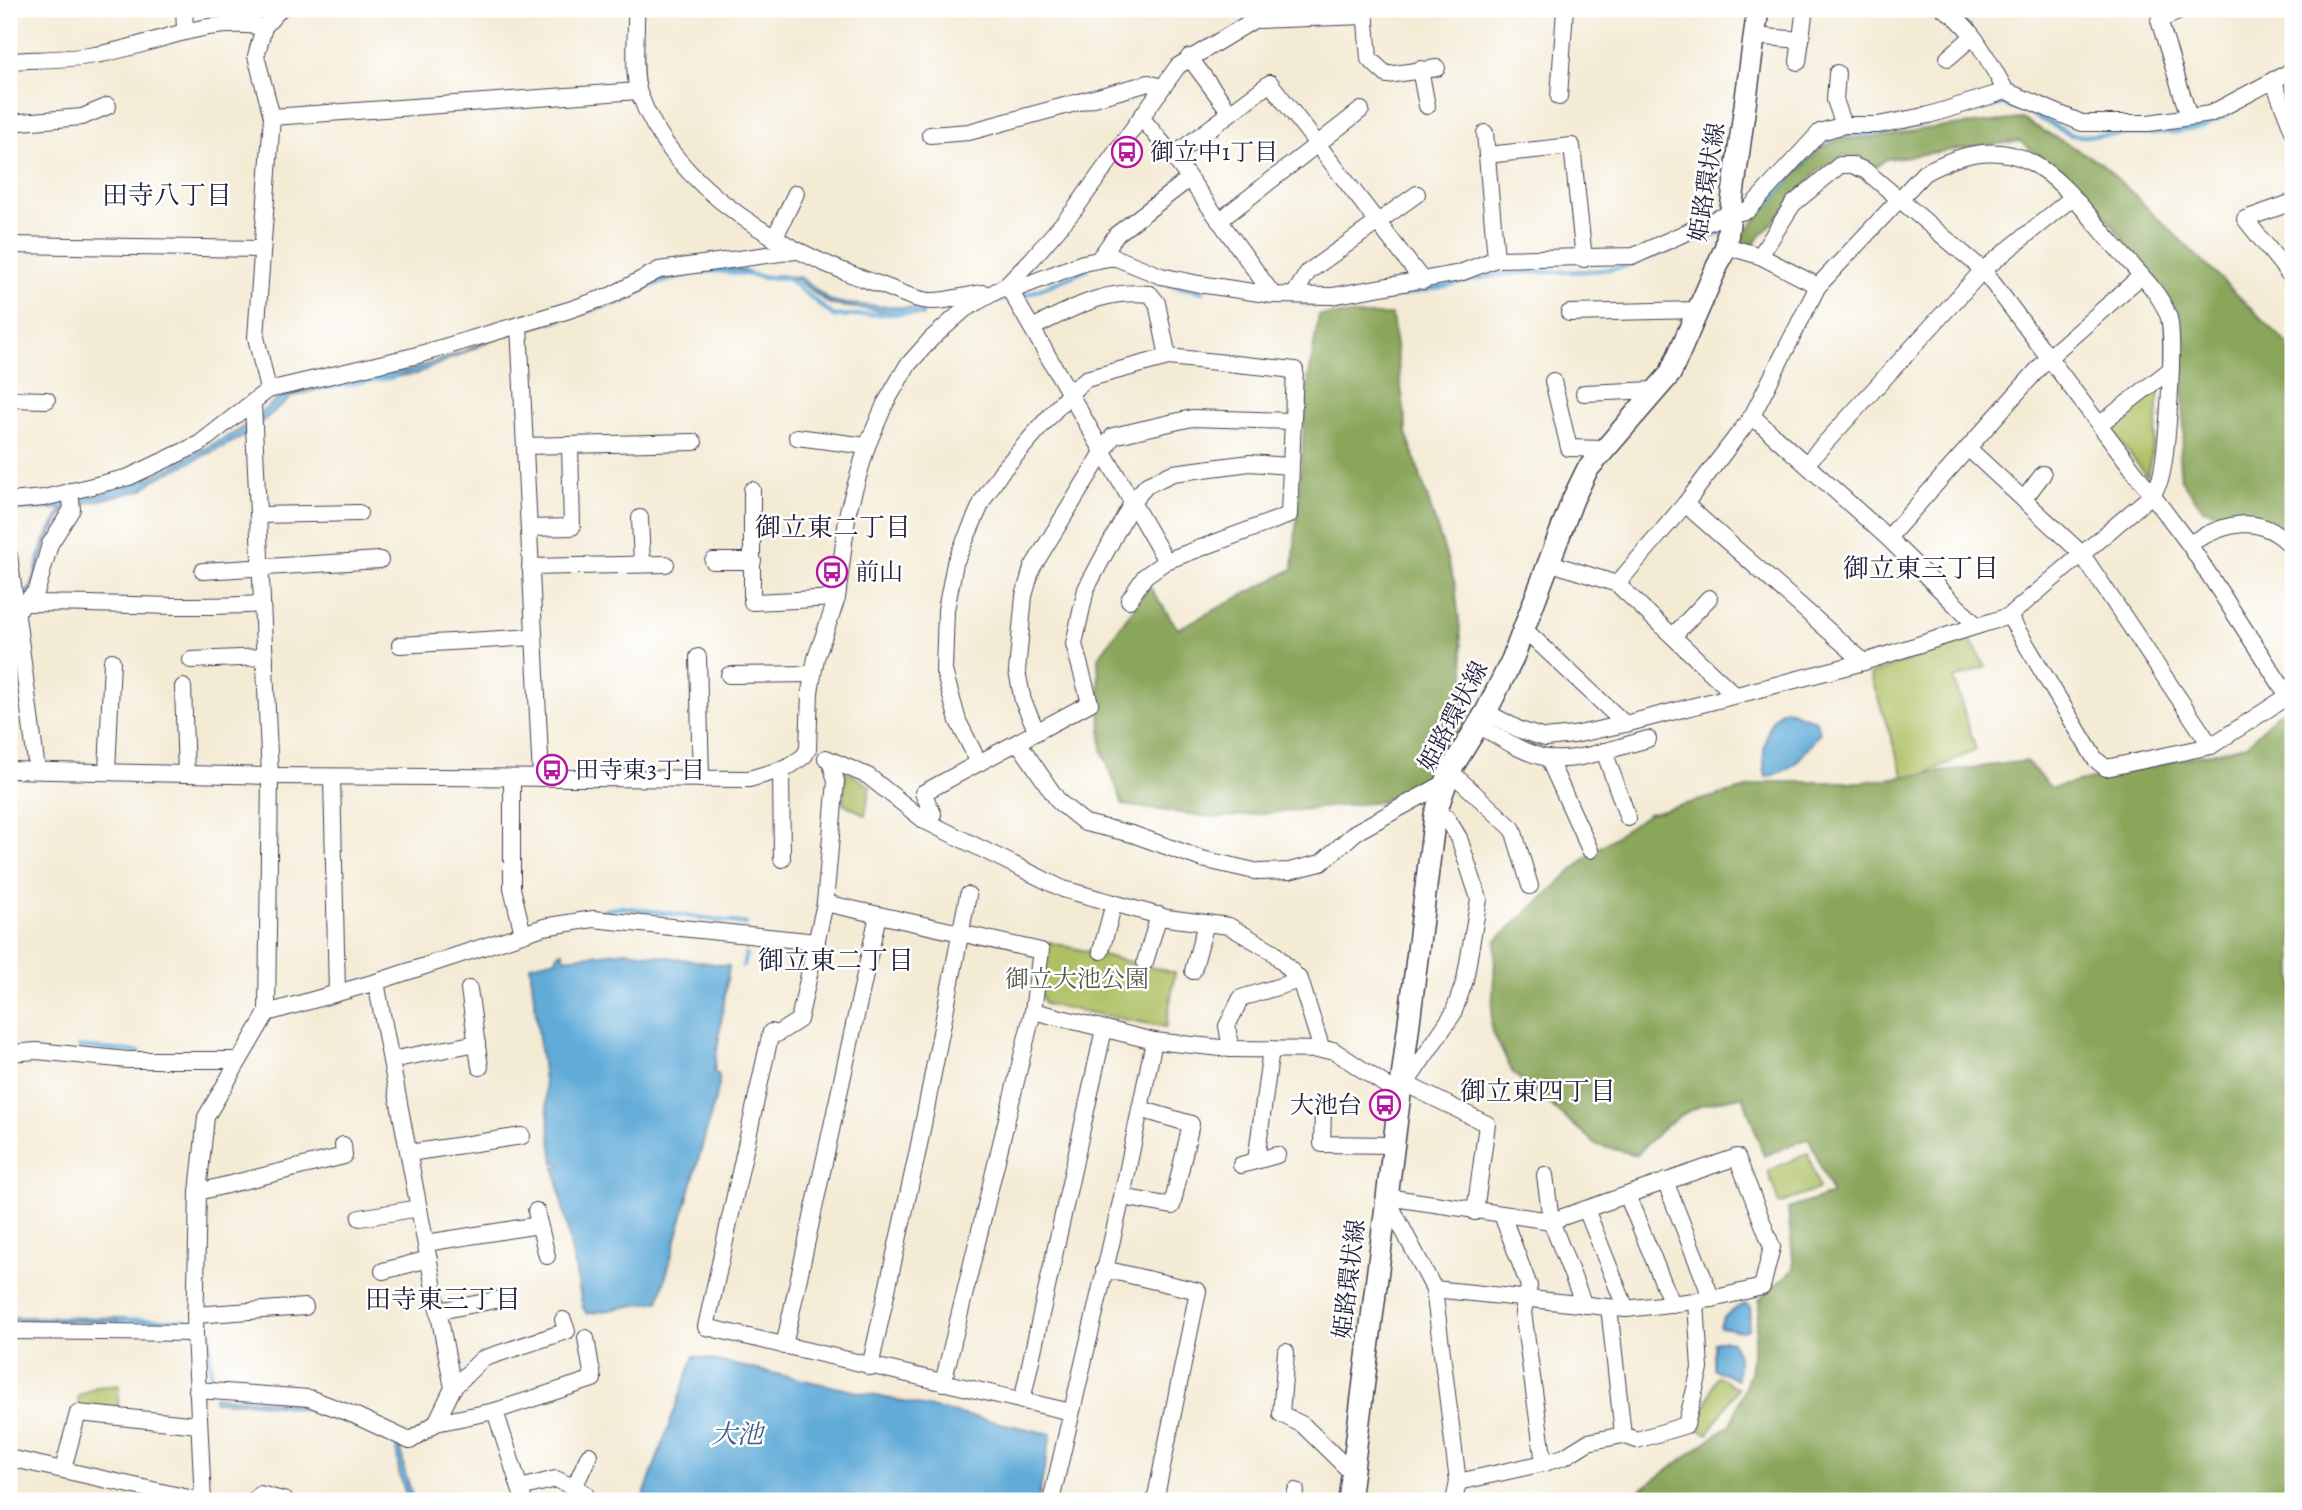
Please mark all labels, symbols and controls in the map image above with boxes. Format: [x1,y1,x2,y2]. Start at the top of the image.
street label: 姫路環状線 [1682,120,1732,244]
bus stop icon: 御立中1丁目 [1110,135,1144,169]
place label: 御立中1丁目 [1150,136,1278,168]
district label: 田寺八丁目 [102,178,232,213]
district label: 御立東二丁目 [755,510,911,545]
district label: 御立東三丁目 [1843,551,1999,586]
bus stop icon: 前山 [815,555,849,589]
place label: 前山 [855,556,903,588]
street label: 姫路環状線 [1411,656,1495,776]
bus stop icon: 田寺東3丁目 [535,753,569,787]
place label: 田寺東3丁目 [575,754,705,786]
district label: 御立東二丁目 [758,943,914,978]
park label: 御立大池公園 [1005,963,1149,995]
district label: 御立東四丁目 [1460,1074,1616,1109]
bus stop icon: 大池台 [1368,1088,1402,1122]
place label: 大池台 [1290,1089,1362,1121]
street label: 姫路環状線 [1326,1217,1372,1341]
district label: 田寺東三丁目 [365,1282,521,1317]
water label: 大池 [711,1417,766,1452]

